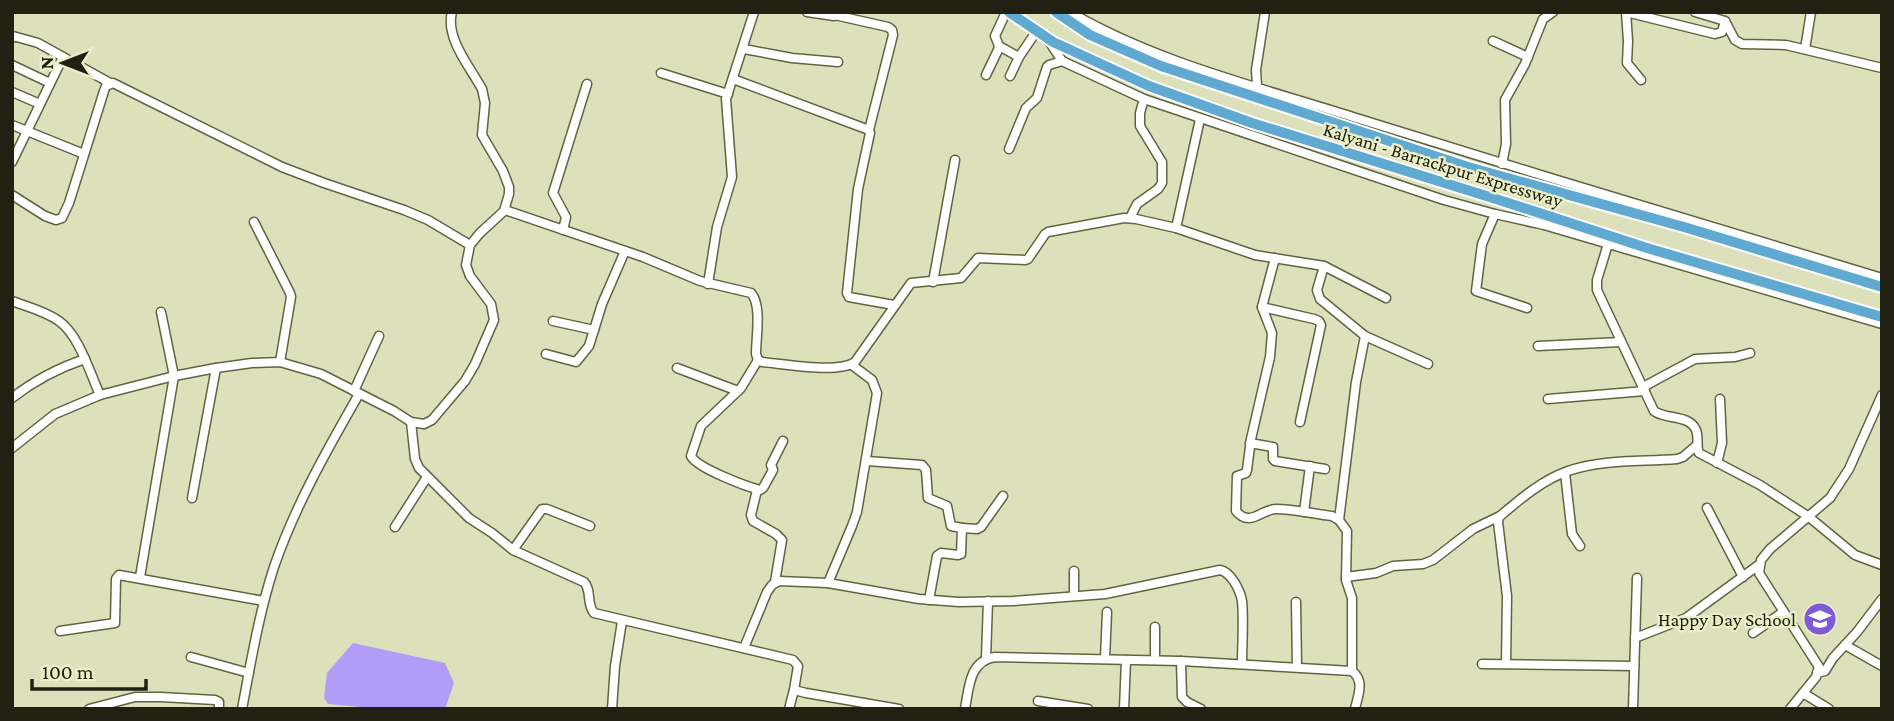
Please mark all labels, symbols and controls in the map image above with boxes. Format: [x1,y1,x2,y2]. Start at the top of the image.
north arrow [28,28,98,98]
text: N [36,56,57,69]
street label: Kalyani - Barrackpur Expressway [1321,119,1565,212]
school or university icon: Happy Day School [1801,600,1839,638]
place label: Happy Day School [1658,609,1796,630]
scale bar [32,648,145,692]
text: 100 m [42,660,94,684]

